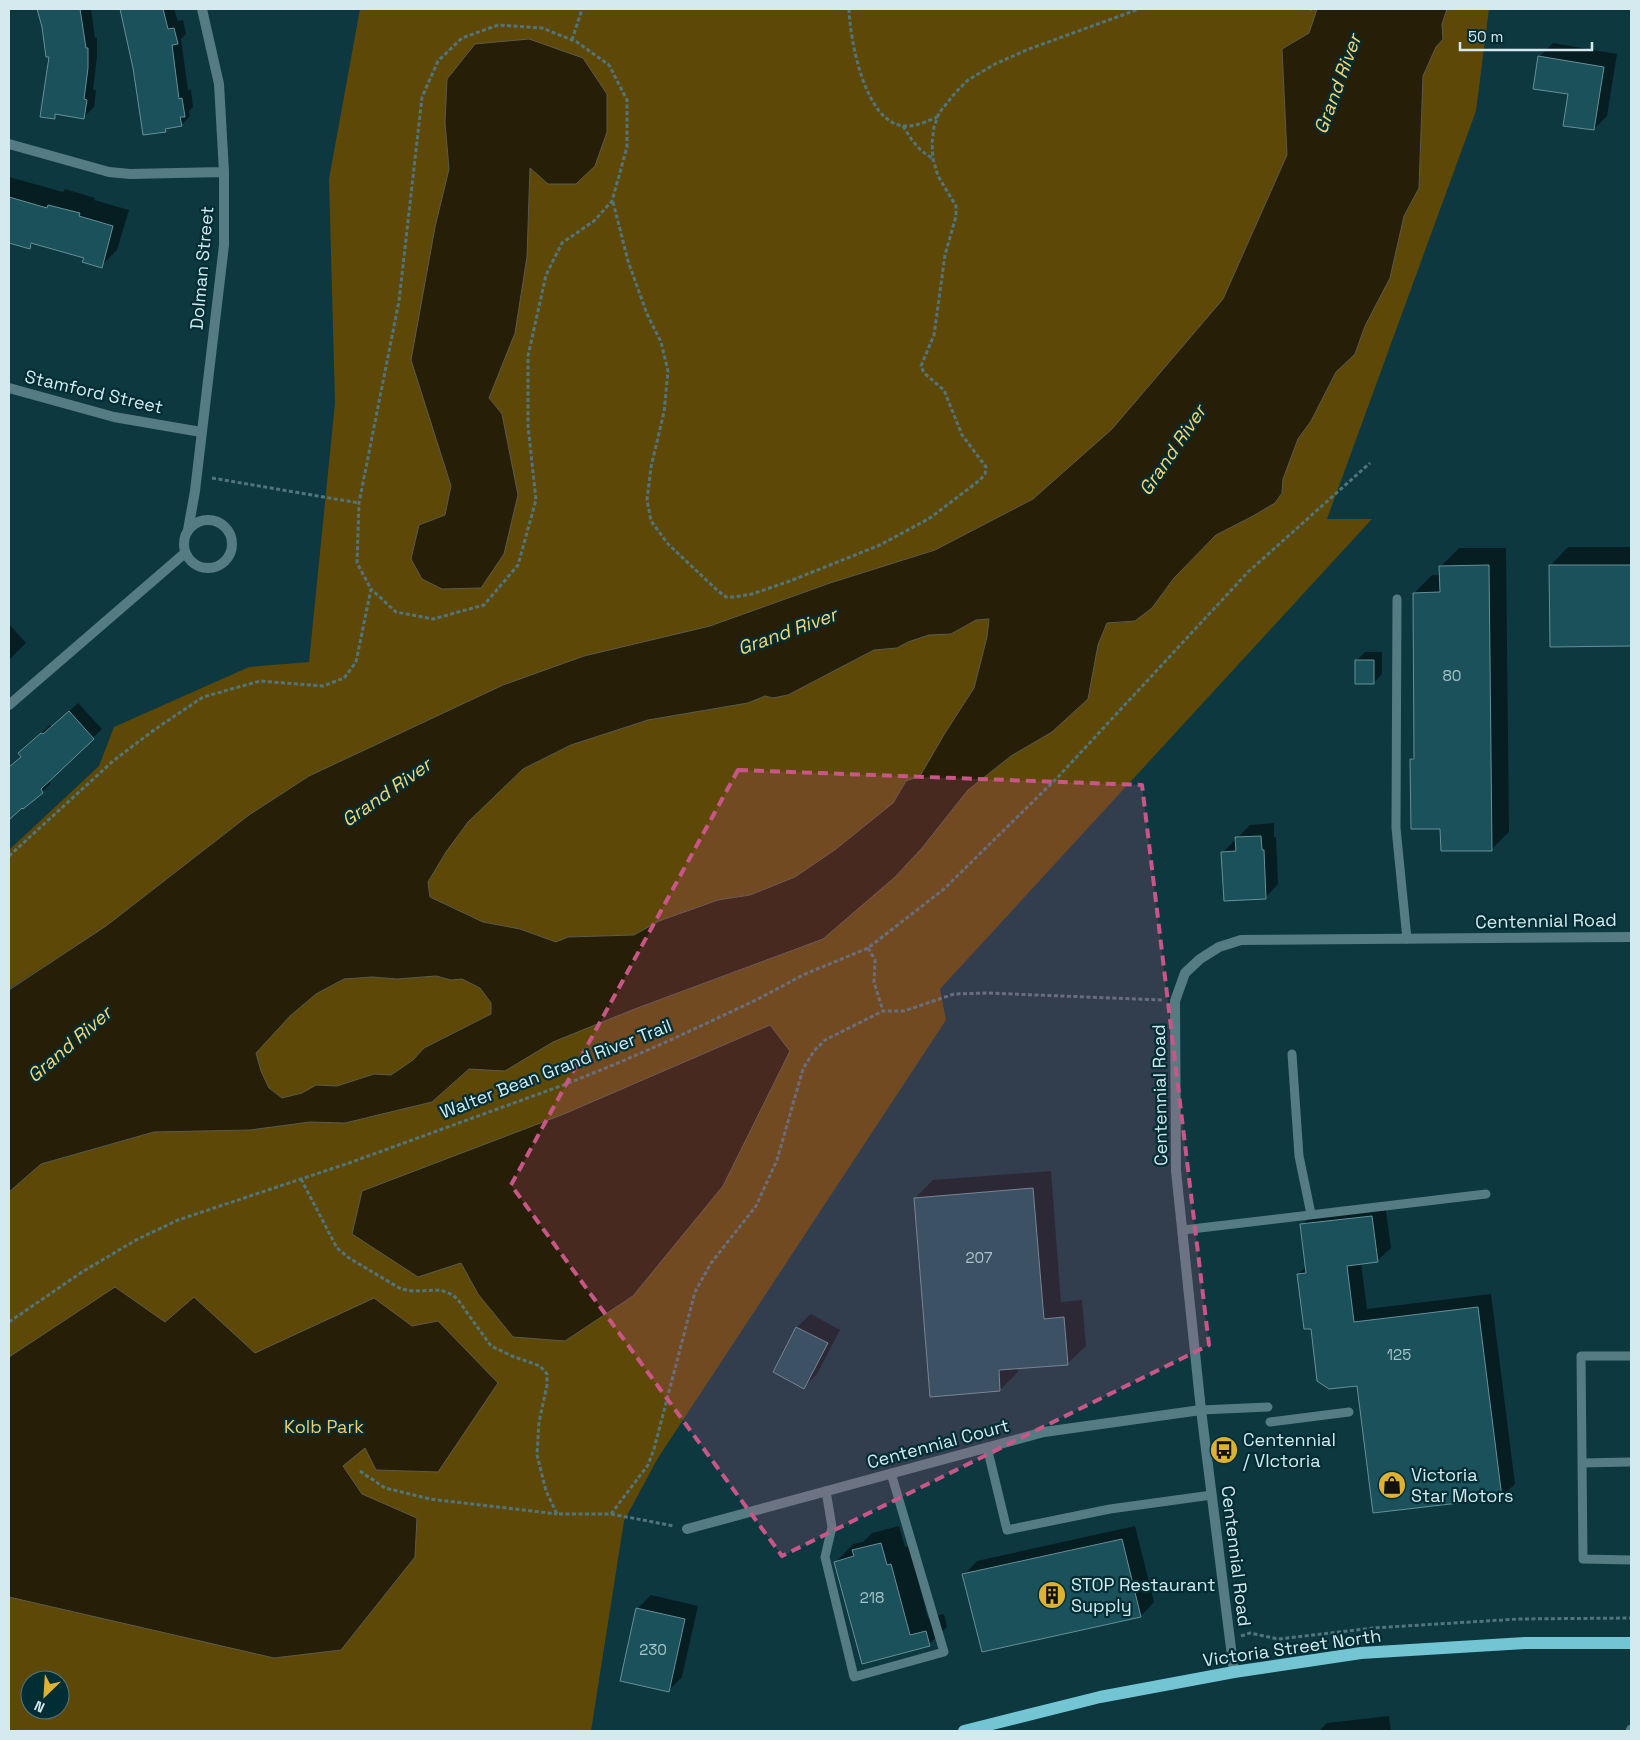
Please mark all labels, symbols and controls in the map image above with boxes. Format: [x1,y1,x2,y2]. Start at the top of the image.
scale bar [1460,20,1592,52]
text: 50 m [1468,27,1503,46]
water label: Grand River [1308,29,1368,137]
street label: Dolman Street [185,205,218,331]
street label: Stamford Street [23,364,165,419]
water label: Grand River [1133,399,1213,500]
water label: Grand River [734,601,842,661]
house number: 80 [1443,666,1461,685]
water label: Grand River [337,751,438,832]
street label: Centennial Road [1475,908,1617,933]
water label: Grand River [22,1000,118,1088]
street label: Walter Bean Grand River Trail [437,1014,675,1123]
street label: Centennial Road [1147,1024,1172,1166]
house number: 207 [966,1248,992,1267]
house number: 125 [1387,1345,1411,1364]
street label: Centennial Court [864,1413,1011,1474]
park label: Kolb Park [284,1415,364,1438]
place label: Centennial / VIctoria [1243,1428,1336,1472]
bus stop icon: Centennial / VIctoria [1209,1435,1239,1465]
place label: Victoria Star Motors [1411,1463,1514,1507]
shop icon: Victoria Star Motors [1377,1470,1407,1500]
street label: Centennial Road [1216,1484,1257,1628]
place label: STOP Restaurant Supply [1071,1573,1216,1617]
building icon: STOP Restaurant Supply [1037,1580,1067,1610]
house number: 218 [860,1588,884,1607]
street label: Victoria Street North [1201,1624,1383,1671]
house number: 230 [639,1640,667,1659]
north arrow [20,1670,70,1720]
text: N [31,1697,48,1717]

